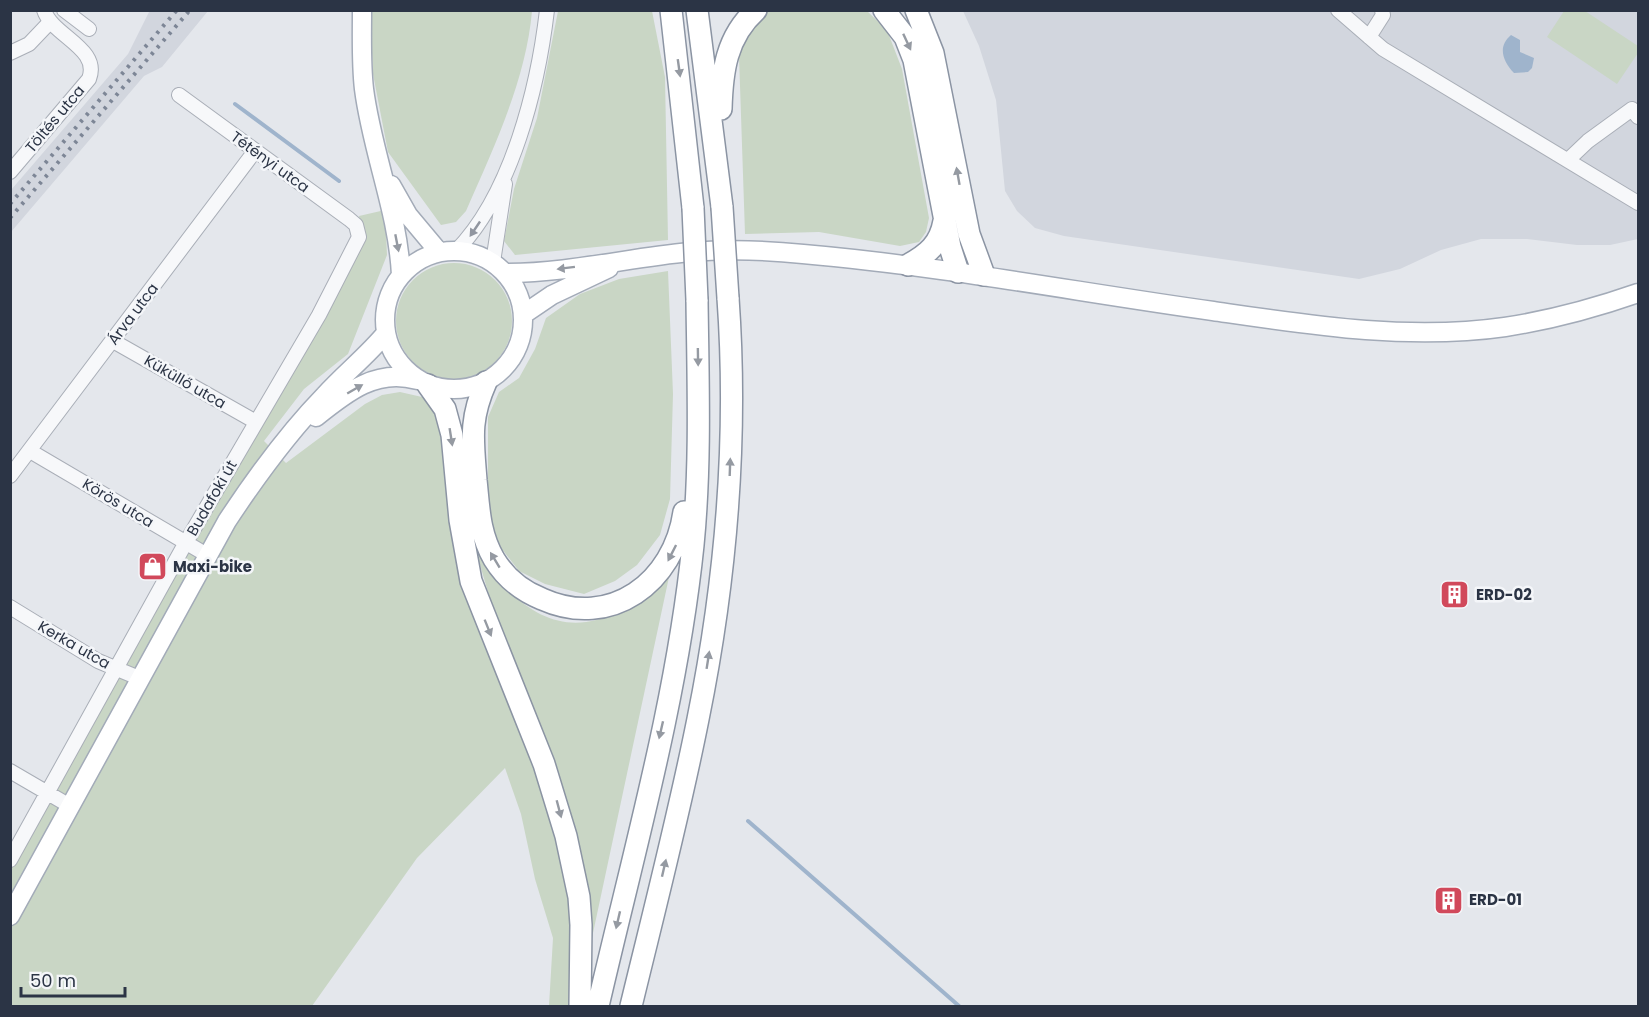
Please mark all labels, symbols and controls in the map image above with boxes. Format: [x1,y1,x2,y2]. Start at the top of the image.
one-way arrow [902,34,912,52]
one-way arrow [675,59,684,78]
street label: Töltés utca [20,80,89,157]
street label: Tétényi utca [227,126,314,197]
one-way arrow [954,167,963,186]
one-way arrow [469,220,481,236]
one-way arrow [393,234,402,253]
one-way arrow [557,263,576,273]
street label: Árva utca [102,278,163,349]
one-way arrow [693,347,703,366]
street label: Küküllő utca [141,350,230,413]
one-way arrow [347,384,364,394]
one-way arrow [447,428,456,447]
street label: Budafoki út [181,456,242,539]
one-way arrow [726,457,735,476]
street label: Körös utca [79,473,158,532]
one-way arrow [668,545,677,562]
shop icon: Maxi-bike [136,551,168,583]
one-way arrow [490,551,501,568]
place label: Maxi-bike [173,556,252,577]
building icon: ERD-02 [1439,579,1471,611]
place label: ERD-02 [1476,584,1532,605]
street label: Kerka utca [34,615,114,674]
one-way arrow [483,619,493,637]
one-way arrow [704,651,713,670]
one-way arrow [656,720,666,739]
one-way arrow [555,800,565,818]
one-way arrow [659,859,669,877]
building icon: ERD-01 [1432,884,1464,916]
place label: ERD-01 [1469,889,1522,910]
one-way arrow [612,910,622,929]
scale bar [21,960,124,998]
text: 50 m [30,968,76,993]

